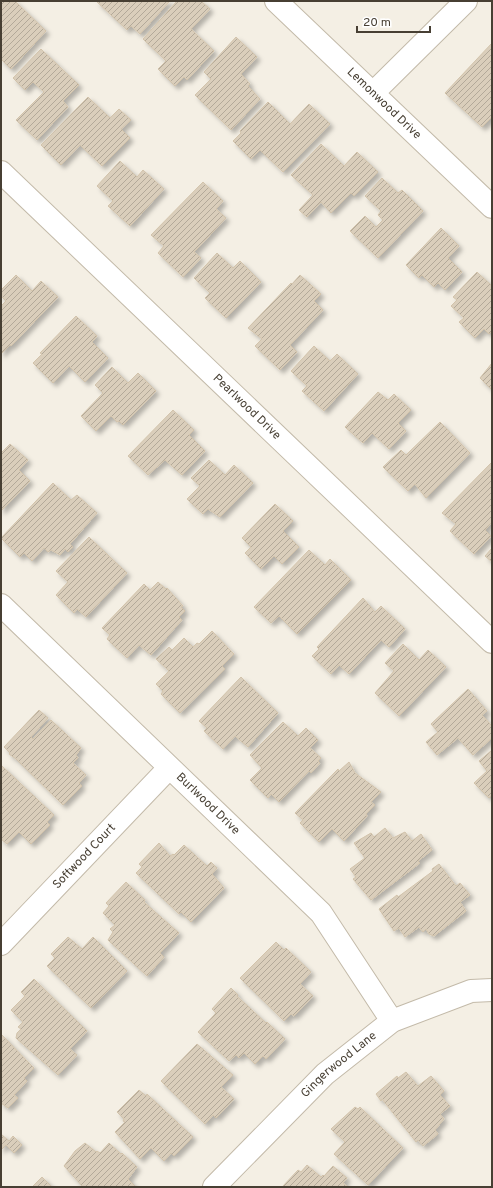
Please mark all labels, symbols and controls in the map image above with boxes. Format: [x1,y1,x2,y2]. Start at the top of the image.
scale bar [357,8,430,34]
text: 20 m [363,15,391,31]
street label: Lemonwood Drive [343,64,425,143]
street label: Pearlwood Drive [209,371,284,444]
street label: Burlwood Drive [172,770,243,838]
street label: Softwood Court [50,820,120,893]
street label: Gingerwood Lane [298,1028,380,1102]

